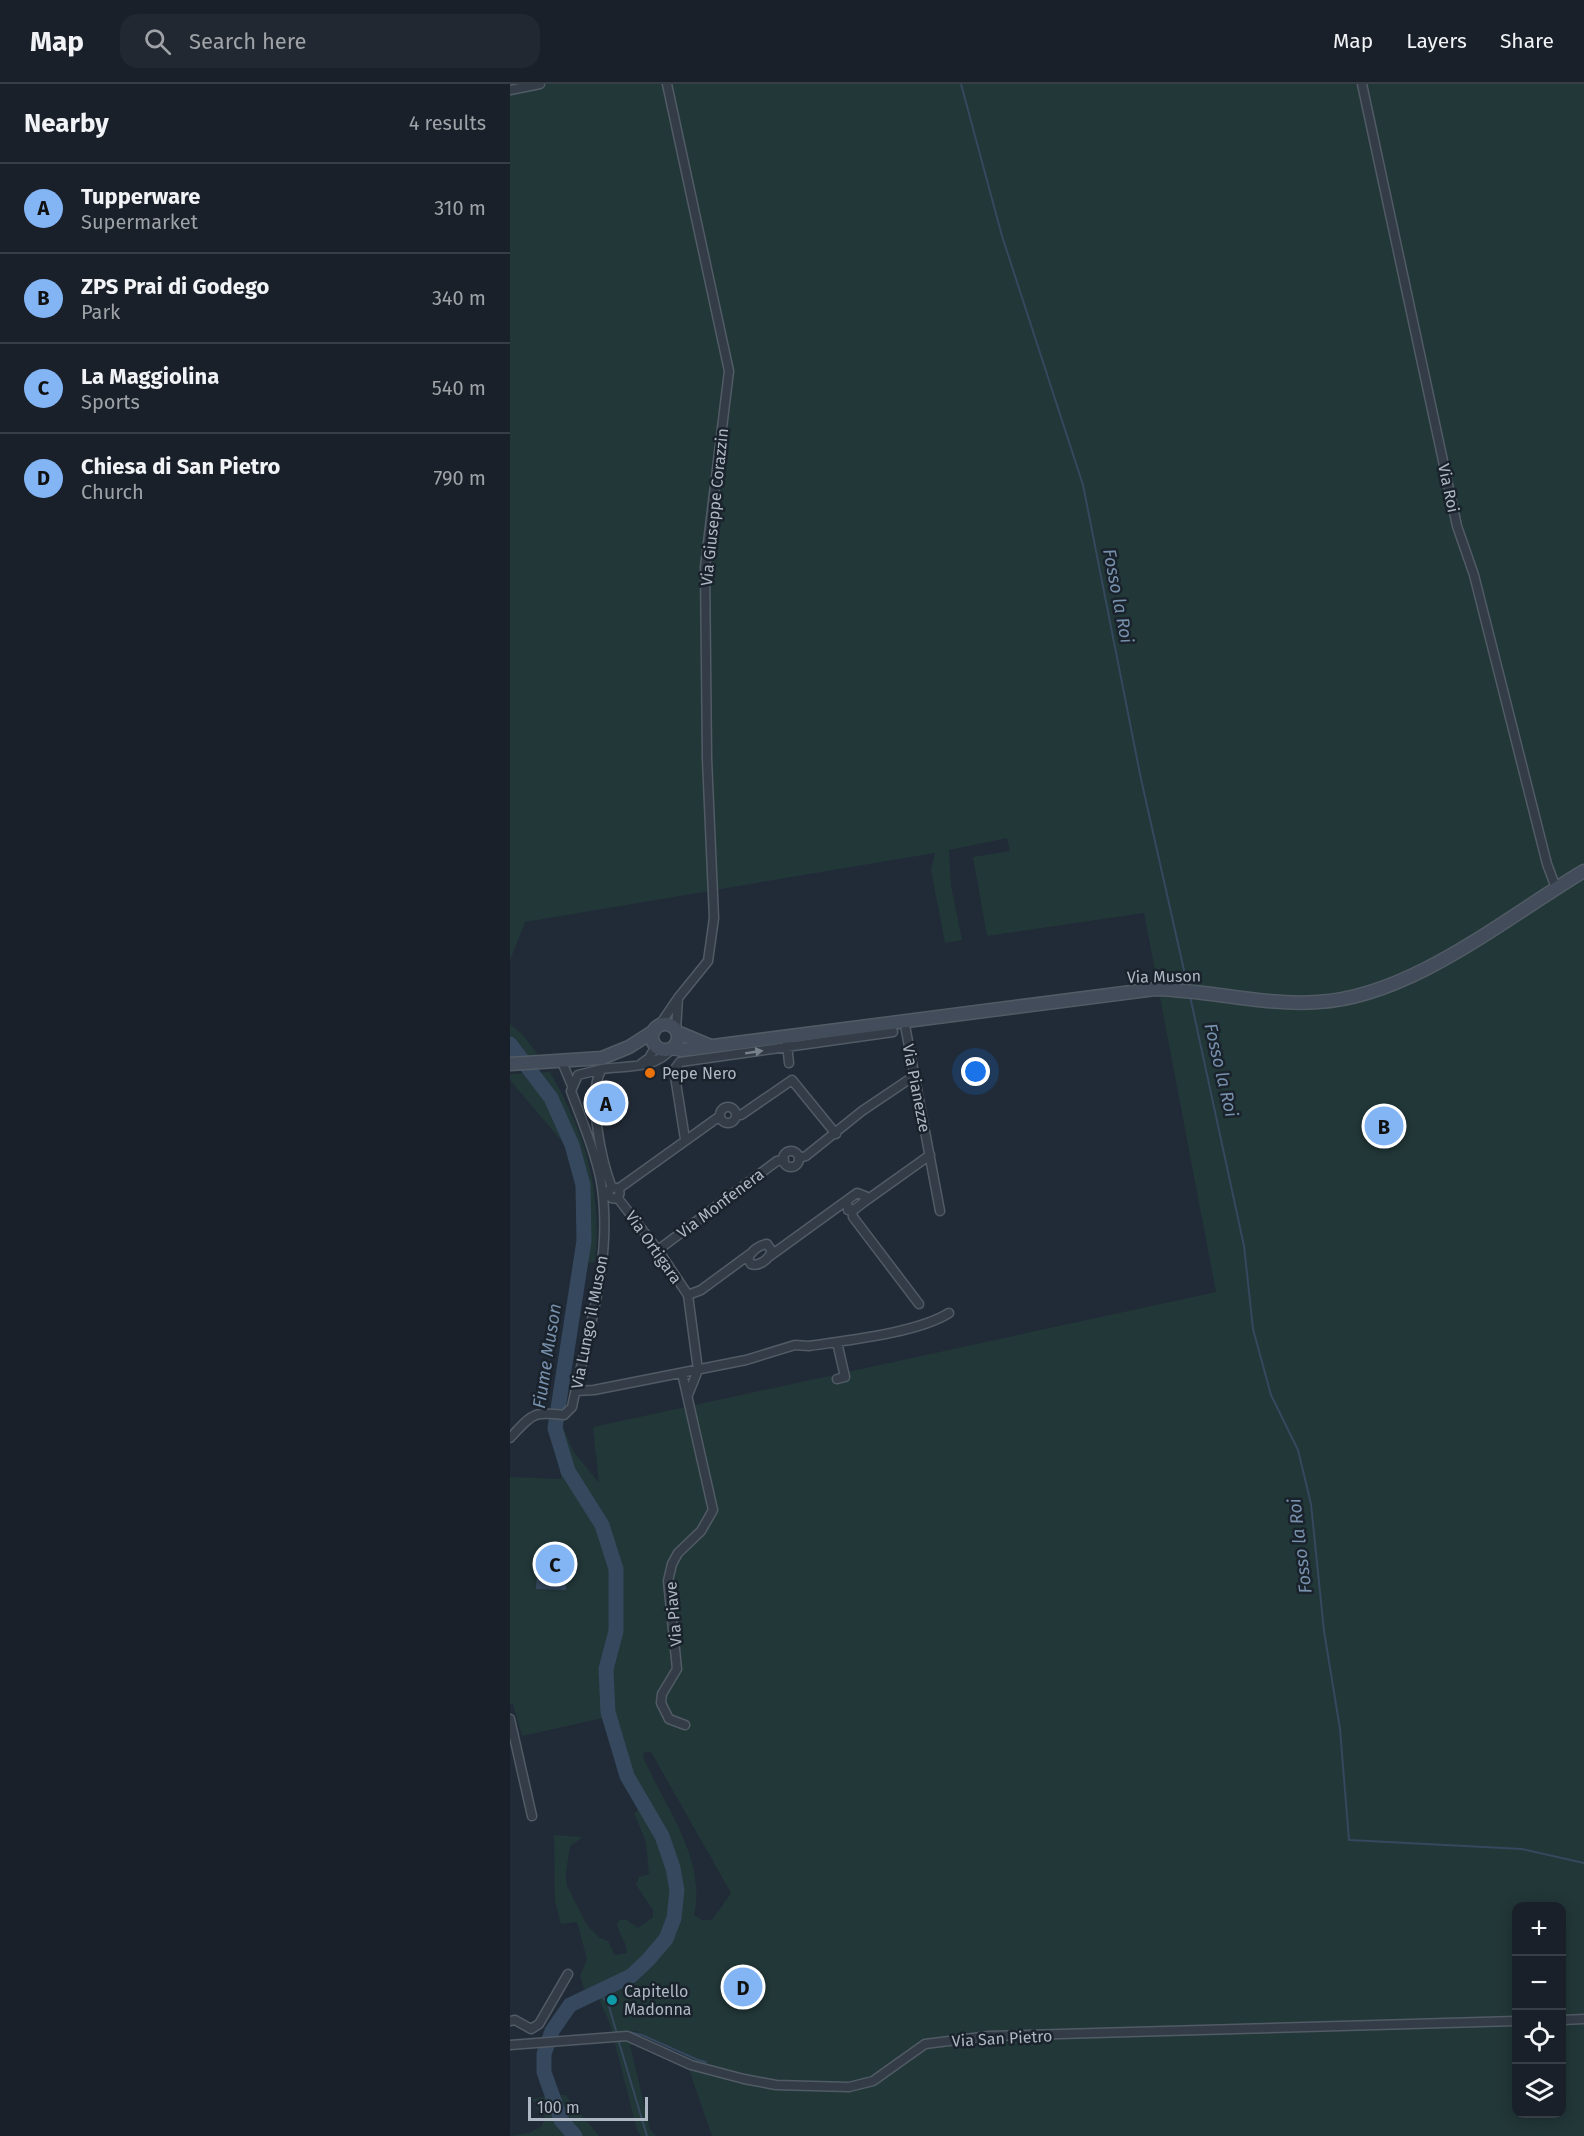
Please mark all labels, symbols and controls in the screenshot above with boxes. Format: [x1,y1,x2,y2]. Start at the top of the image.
search box [120,14,540,68]
text: Map [30,25,84,58]
icon: search [141,25,174,58]
text: Search here [189,28,307,55]
text: Map [1333,28,1373,54]
text: Layers [1406,28,1467,54]
text: Share [1500,28,1554,54]
text: Nearby [24,108,109,139]
text: 4 results [409,111,486,135]
text: Tupperware [81,183,200,210]
text: A [38,196,49,220]
text: 310 m [434,196,486,220]
text: Supermarket [81,210,198,234]
text: ZPS Prai di Godego [81,273,269,300]
text: B [37,286,50,310]
text: 340 m [432,286,486,310]
text: Park [81,300,120,324]
text: La Maggiolina [81,363,219,390]
text: C [38,376,49,400]
text: 540 m [432,376,486,400]
text: Sports [81,390,140,414]
street label: Via Giuseppe Corazzin [697,427,732,587]
text: Chiesa di San Pietro [81,453,280,480]
street label: Via Roi [1434,462,1463,514]
text: D [37,466,50,490]
text: 790 m [433,466,486,490]
text: Church [81,480,144,504]
water label: Fosso la Roi [1098,547,1138,645]
street label: Via Muson [1127,966,1201,987]
water label: Fosso la Roi [1199,1021,1243,1119]
street label: Via Pianezze [899,1042,934,1134]
one-way arrow [744,1048,763,1057]
your location [961,1057,990,1086]
place label: Pepe Nero [662,1064,737,1083]
marker: Pepe Nero [643,1066,657,1080]
pin: A [586,1080,626,1126]
pin: B [1364,1104,1404,1148]
street label: Via Monfenera [673,1165,767,1242]
street label: Via Ortigara [621,1207,686,1288]
street label: Via Lungo il Muson [567,1254,612,1391]
water label: Fiume Muson [528,1302,566,1410]
water label: Fosso la Roi [1283,1497,1317,1595]
pin: C [536,1542,574,1586]
street label: Via Piave [661,1581,686,1647]
map controls [1512,1902,1566,2118]
button: + [1512,1902,1566,1956]
button: − [1512,1956,1566,2010]
pin: D [724,1964,762,2010]
place label: Capitello Madonna [624,1982,692,2019]
marker: Capitello Madonna [605,1993,619,2007]
button: locate [1512,2010,1566,2064]
street label: Via San Pietro [951,2026,1053,2051]
button: layers [1512,2064,1566,2118]
scale bar [528,2094,648,2122]
text: 100 m [537,2098,580,2117]

